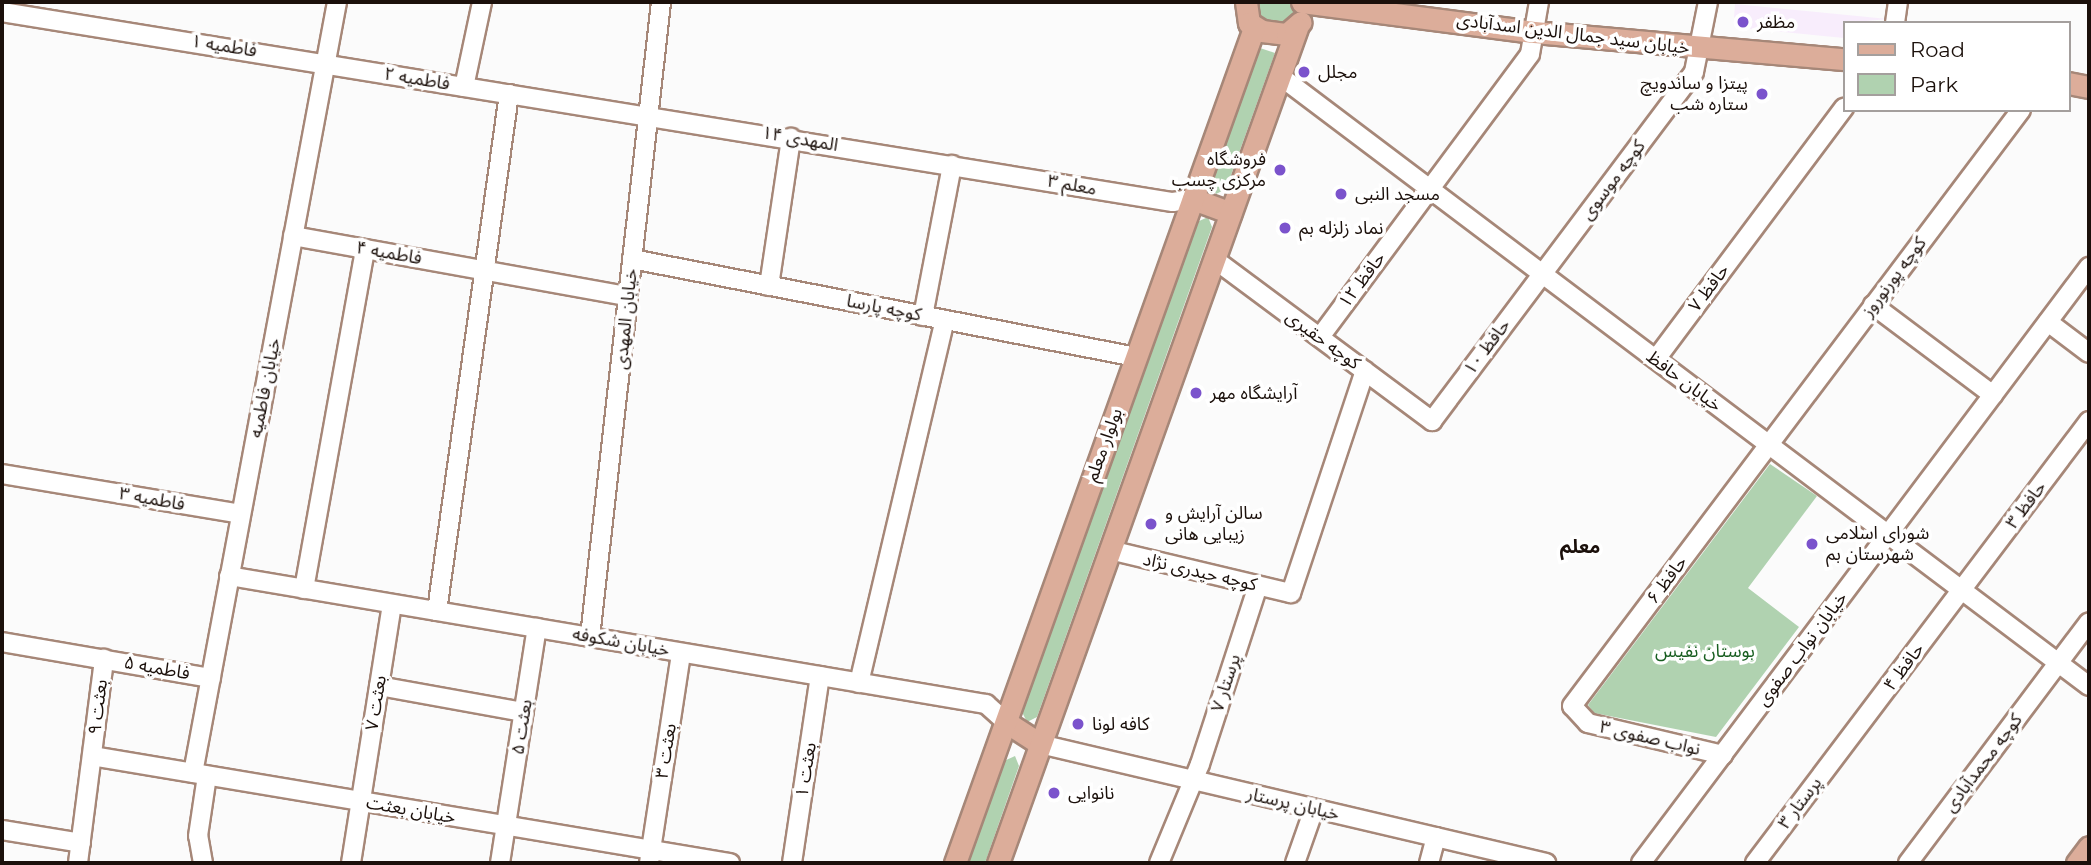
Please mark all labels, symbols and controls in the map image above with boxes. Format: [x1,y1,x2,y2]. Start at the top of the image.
street label: خیابان سید جمال الدین اسدآبادی [1455,9,1691,59]
place label: مظفر [1757,11,1795,33]
marker: مظفر [1735,14,1751,30]
legend [1842,21,2070,112]
street label: فاطمیه ۱ [190,30,258,62]
text: Road [1910,37,1965,62]
place label: مجلل [1318,61,1357,83]
street label: فاطمیه ۲ [383,63,451,95]
marker: مجلل [1296,64,1312,80]
text: Park [1910,72,1958,97]
place label: پیتزا و ساندویچ ستاره شب [1641,73,1748,116]
marker: پیتزا و ساندویچ ستاره شب [1754,86,1770,102]
street label: المهدی ۱۴ [760,122,840,156]
street label: کوچه موسوی [1576,136,1650,224]
place label: فروشگاه مرکزی چسب [1172,149,1266,192]
marker: فروشگاه مرکزی چسب [1272,162,1288,178]
street label: معلم ۳ [1046,170,1098,200]
place label: مسجد النبی [1355,183,1440,205]
marker: مسجد النبی [1333,186,1349,202]
place label: نماد زلزله بم [1299,217,1383,239]
marker: نماد زلزله بم [1277,220,1293,236]
street label: کوچه پورنوروز [1857,233,1931,321]
street label: فاطمیه ۴ [354,237,424,269]
street label: حافظ ۱۲ [1334,248,1390,312]
street label: حافظ ۷ [1684,260,1734,316]
street label: خیابان المهدی [610,267,642,371]
street label: کوچه پارسا [845,290,923,326]
street label: کوچه حقیری [1281,306,1365,374]
street label: حافظ ۱۰ [1459,315,1515,379]
street label: خیابان فاطمیه [245,336,285,440]
street label: خیابان حافظ [1642,346,1726,416]
place label: آرایشگاه مهر [1210,382,1297,404]
marker: آرایشگاه مهر [1188,385,1204,401]
street label: بولوار معلم [1081,405,1127,485]
street label: حافظ ۳ [2001,477,2051,533]
street label: فاطمیه ۳ [117,483,187,515]
place label: سالن آرایش و زیبایی هانی [1165,503,1263,546]
marker: سالن آرایش و زیبایی هانی [1143,516,1159,532]
place label: شورای اسلامی شهرستان بم [1826,523,1929,566]
district label: معلم [1560,536,1600,558]
marker: شورای اسلامی شهرستان بم [1804,536,1820,552]
street label: کوچه حیدری نژاد [1141,548,1259,596]
street label: حافظ ۶ [1642,552,1692,608]
street label: خیابان نواب صفوی [1752,588,1852,710]
street label: خیابان شکوفه [571,623,671,661]
street label: حافظ ۴ [1879,639,1929,695]
park label: بوستان نفیس [1655,640,1755,662]
street label: پرستار ۷ [1207,651,1245,715]
street label: فاطمیه ۵ [122,652,192,684]
street label: بعثت ۷ [361,674,391,732]
street label: بعثت ۹ [84,678,112,736]
street label: بعثت ۵ [507,698,537,756]
street label: کوچه محمدآبادی [1939,710,2027,816]
place label: کافه لونا [1092,713,1149,735]
marker: کافه لونا [1070,716,1086,732]
street label: نواب صفوی ۳ [1598,716,1702,760]
street label: بعثت ۳ [651,722,681,780]
street label: بعثت ۱ [791,741,821,799]
street label: پرستار ۳ [1773,773,1827,833]
place label: نانوایی [1068,782,1114,804]
street label: خیابان پرستار [1245,783,1341,825]
marker: نانوایی [1046,785,1062,801]
street label: خیابان بعثت [365,792,457,828]

